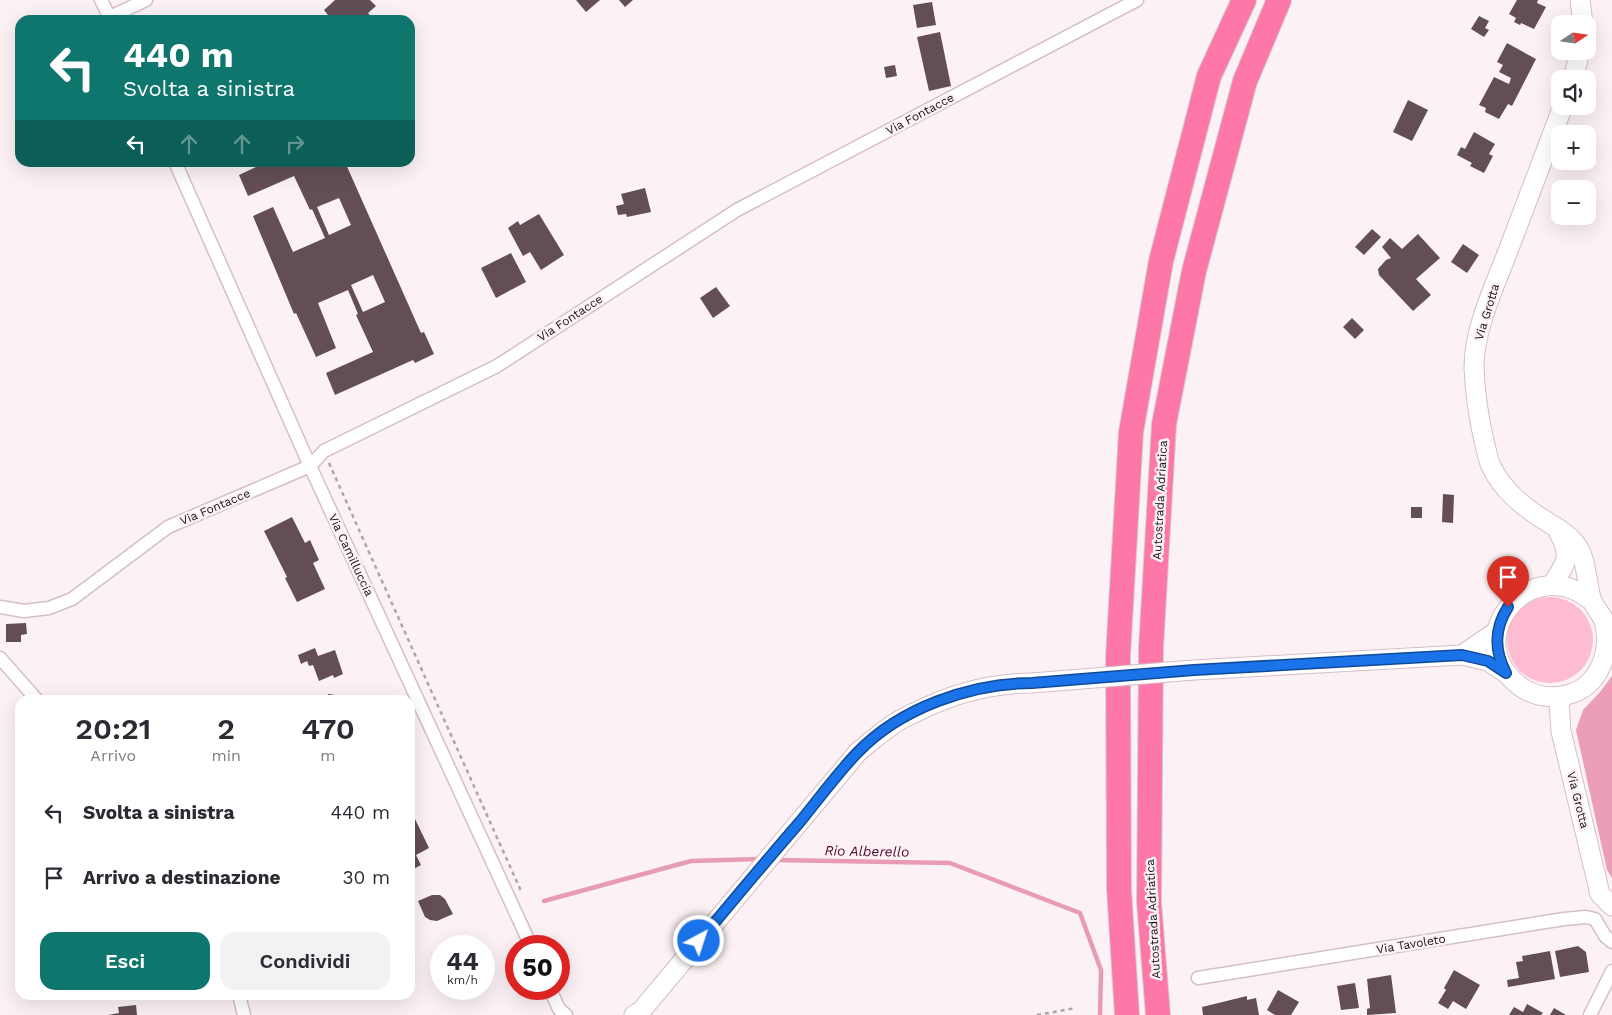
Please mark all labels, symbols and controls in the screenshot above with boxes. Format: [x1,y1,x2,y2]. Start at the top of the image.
north arrow [1551,15,1596,60]
map controls [1551,15,1596,225]
text: 440 m [123,34,234,76]
icon: left [40,35,105,100]
button: sound [1551,70,1596,115]
text: Svolta a sinistra [123,76,295,101]
street label: Via Fontacce [884,90,956,138]
button: + [1551,125,1596,170]
icon: left [122,130,150,158]
icon: ahead [175,130,203,158]
icon: ahead [228,130,256,158]
icon: right [281,130,309,158]
button: − [1551,180,1596,225]
street label: Via Grotta [1472,282,1502,342]
street label: Via Fontacce [535,292,605,344]
street label: Autostrada Adriatica [1150,440,1170,560]
street label: Via Fontacce [178,486,252,528]
street label: Via Camilluccia [326,512,376,599]
pin [1487,556,1529,607]
icon: arrive [1494,563,1522,591]
text: 20:21 [75,711,151,746]
text: 2 [217,711,235,746]
text: 470 [301,711,355,746]
text: Arrivo [90,746,136,765]
text: min [212,746,241,765]
text: m [320,746,336,765]
street label: Via Grotta [1564,770,1592,830]
icon: left [40,799,68,827]
text: Svolta a sinistra [83,801,234,824]
text: 440 m [330,801,390,824]
water label: Rio Alberello [825,842,909,860]
street label: Autostrada Adriatica [1143,859,1163,979]
icon: arrive [40,864,68,892]
text: Arrivo a destinazione [83,866,280,889]
text: 30 m [343,866,390,889]
position arrow [672,914,724,966]
button: Esci [40,932,210,990]
button: Condividi [220,932,390,990]
street label: Via Tavoleto [1375,932,1447,956]
speed limit sign: 50 [505,935,570,1000]
text: 44 [446,947,479,976]
text: km/h [447,973,478,987]

